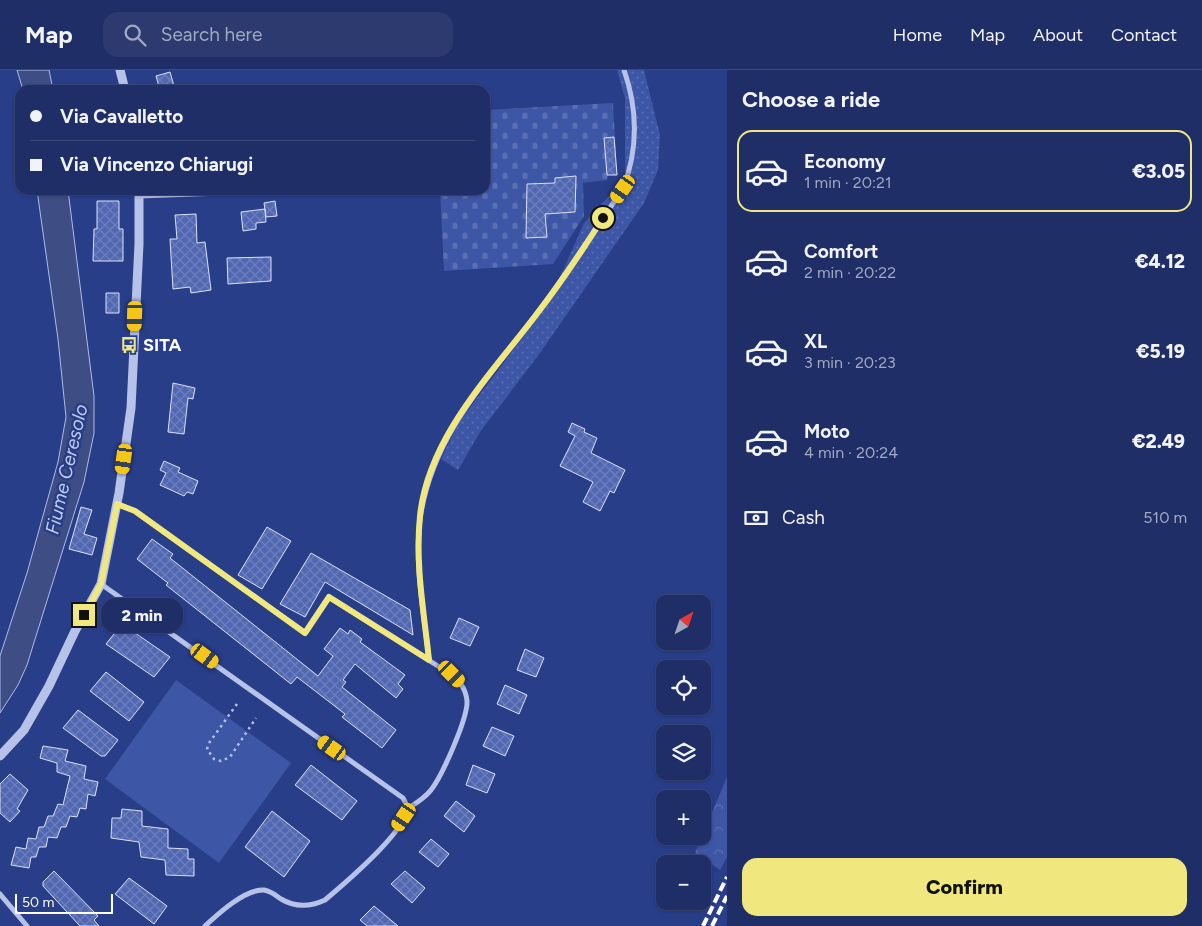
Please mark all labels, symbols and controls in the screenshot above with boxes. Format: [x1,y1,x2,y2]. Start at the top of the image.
search box [103,12,453,57]
text: Map [25,20,73,49]
icon: search [121,21,149,49]
text: Search here [161,23,262,46]
text: Home [893,24,942,46]
text: Map [970,24,1005,46]
text: About [1033,24,1083,46]
text: Contact [1111,24,1177,46]
text: Choose a ride [742,86,880,113]
text: Via Cavalletto [60,105,183,128]
icon: car [744,149,789,194]
text: Economy [804,150,886,173]
text: Via Vincenzo Chiarugi [60,153,253,176]
text: €3.05 [1132,160,1185,183]
car [608,172,637,206]
text: 1 min · 20:21 [804,173,892,192]
route start [592,207,614,229]
icon: car [744,239,789,284]
text: Comfort [804,240,879,263]
text: €4.12 [1135,250,1185,273]
text: 2 min · 20:22 [804,263,896,282]
car [126,301,143,331]
icon: car [744,329,789,374]
text: XL [804,330,827,353]
place label: SITA [143,334,181,356]
bus stop icon: SITA [119,335,139,355]
text: €5.19 [1136,340,1185,363]
text: 3 min · 20:23 [804,353,896,372]
water label: Fiume Ceresolo [40,402,93,536]
icon: car [744,419,789,464]
text: Moto [804,420,850,443]
text: €2.49 [1132,430,1185,453]
car [114,443,133,475]
text: 4 min · 20:24 [804,443,898,462]
icon: cash [742,504,770,532]
text: Cash [782,506,825,529]
text: 510 m [1143,508,1187,527]
north arrow [656,595,711,650]
map controls [656,595,711,910]
callout: 2 min [102,598,184,632]
route end [73,604,95,626]
text: 2 min [122,606,162,625]
car [188,641,221,671]
car [436,658,467,690]
button: locate [656,660,711,715]
button: layers [656,725,711,780]
car [315,733,348,763]
button: + [656,790,711,845]
car [389,800,418,834]
button: − [656,855,711,910]
button: Confirm [742,858,1187,916]
scale bar [15,891,112,914]
text: 50 m [22,894,54,911]

